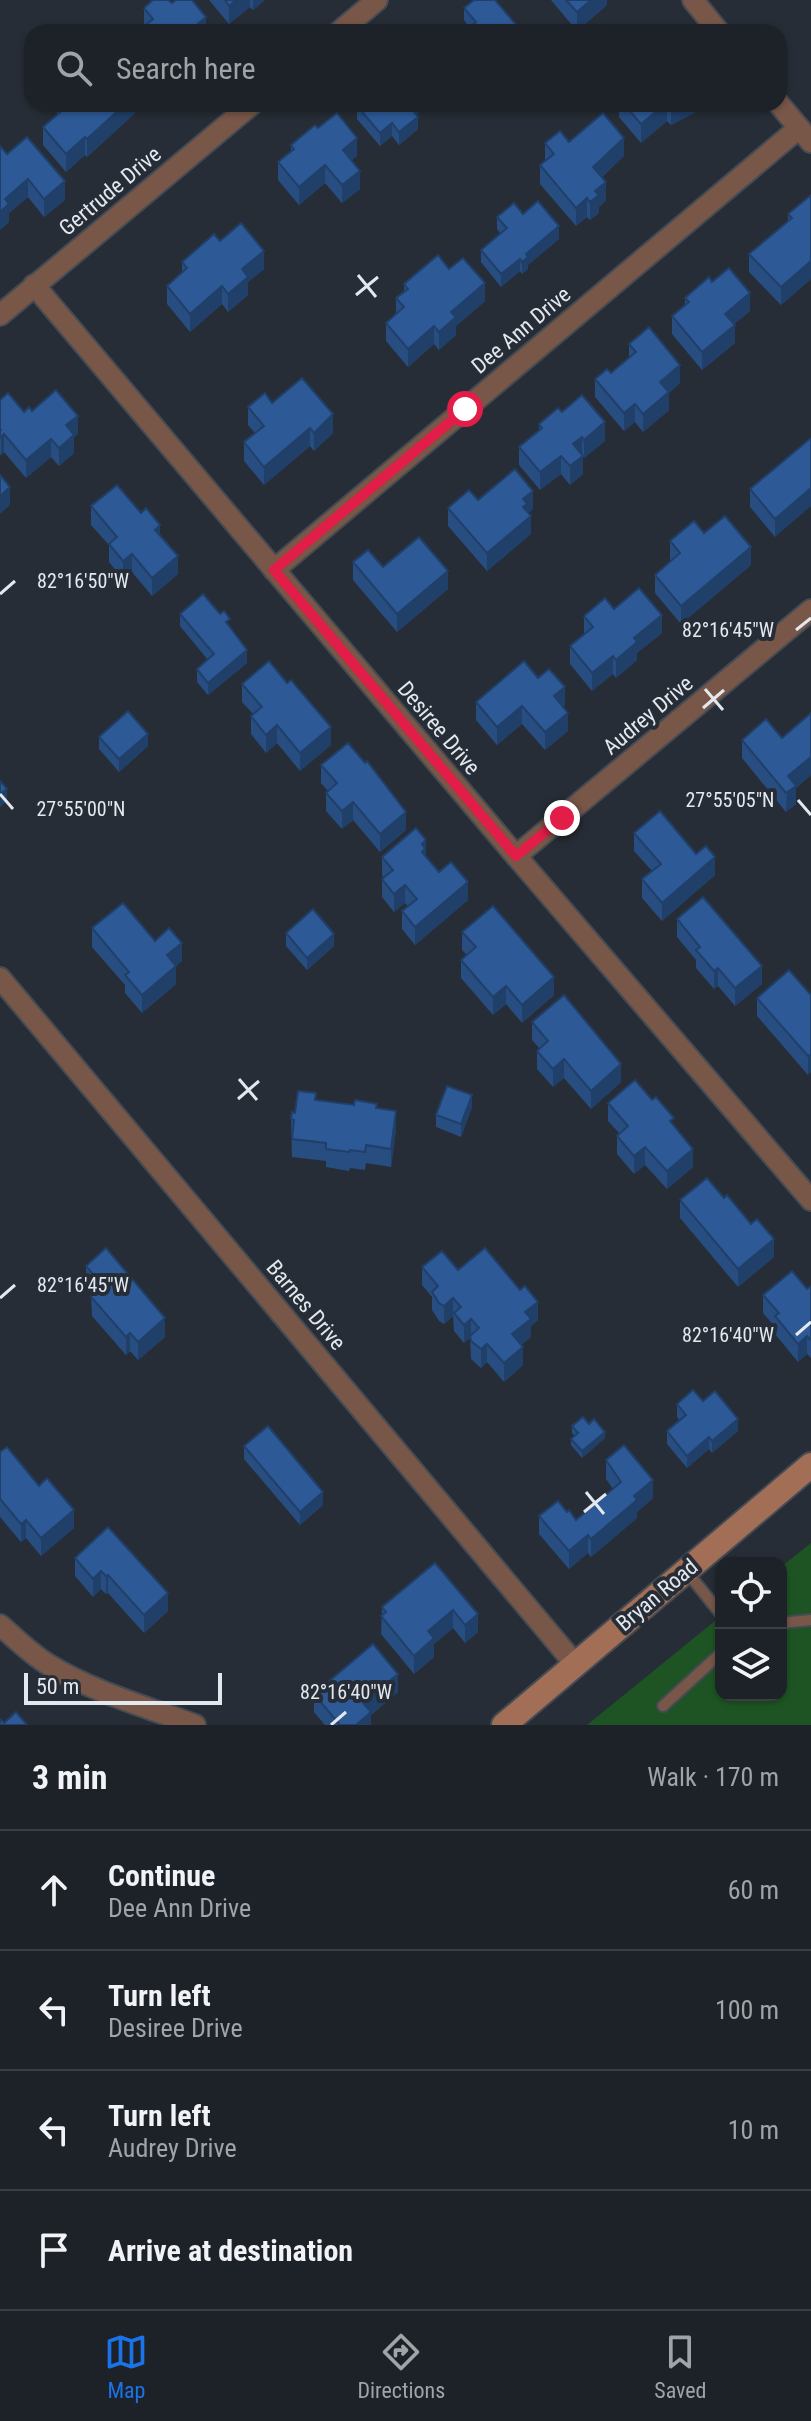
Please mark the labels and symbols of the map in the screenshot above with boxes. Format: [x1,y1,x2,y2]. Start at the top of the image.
street label: Gertrude Drive [54,141,166,241]
street label: Dee Ann Drive [467,281,575,379]
route start [447,391,483,427]
text: 82°16'50"W [37,569,129,593]
text: 82°16'45"W [682,618,774,642]
street label: Audrey Drive [598,670,698,760]
street label: Desiree Drive [393,676,485,780]
text: 27°55'05"N [685,788,775,812]
text: 27°55'00"N [36,797,126,821]
route end [544,800,580,836]
street label: Barnes Drive [261,1255,351,1355]
text: 82°16'45"W [37,1273,129,1297]
text: 82°16'40"W [682,1323,774,1347]
street label: Bryan Road [611,1554,703,1636]
scale bar [24,1669,222,1705]
text: 82°16'40"W [300,1680,392,1704]

